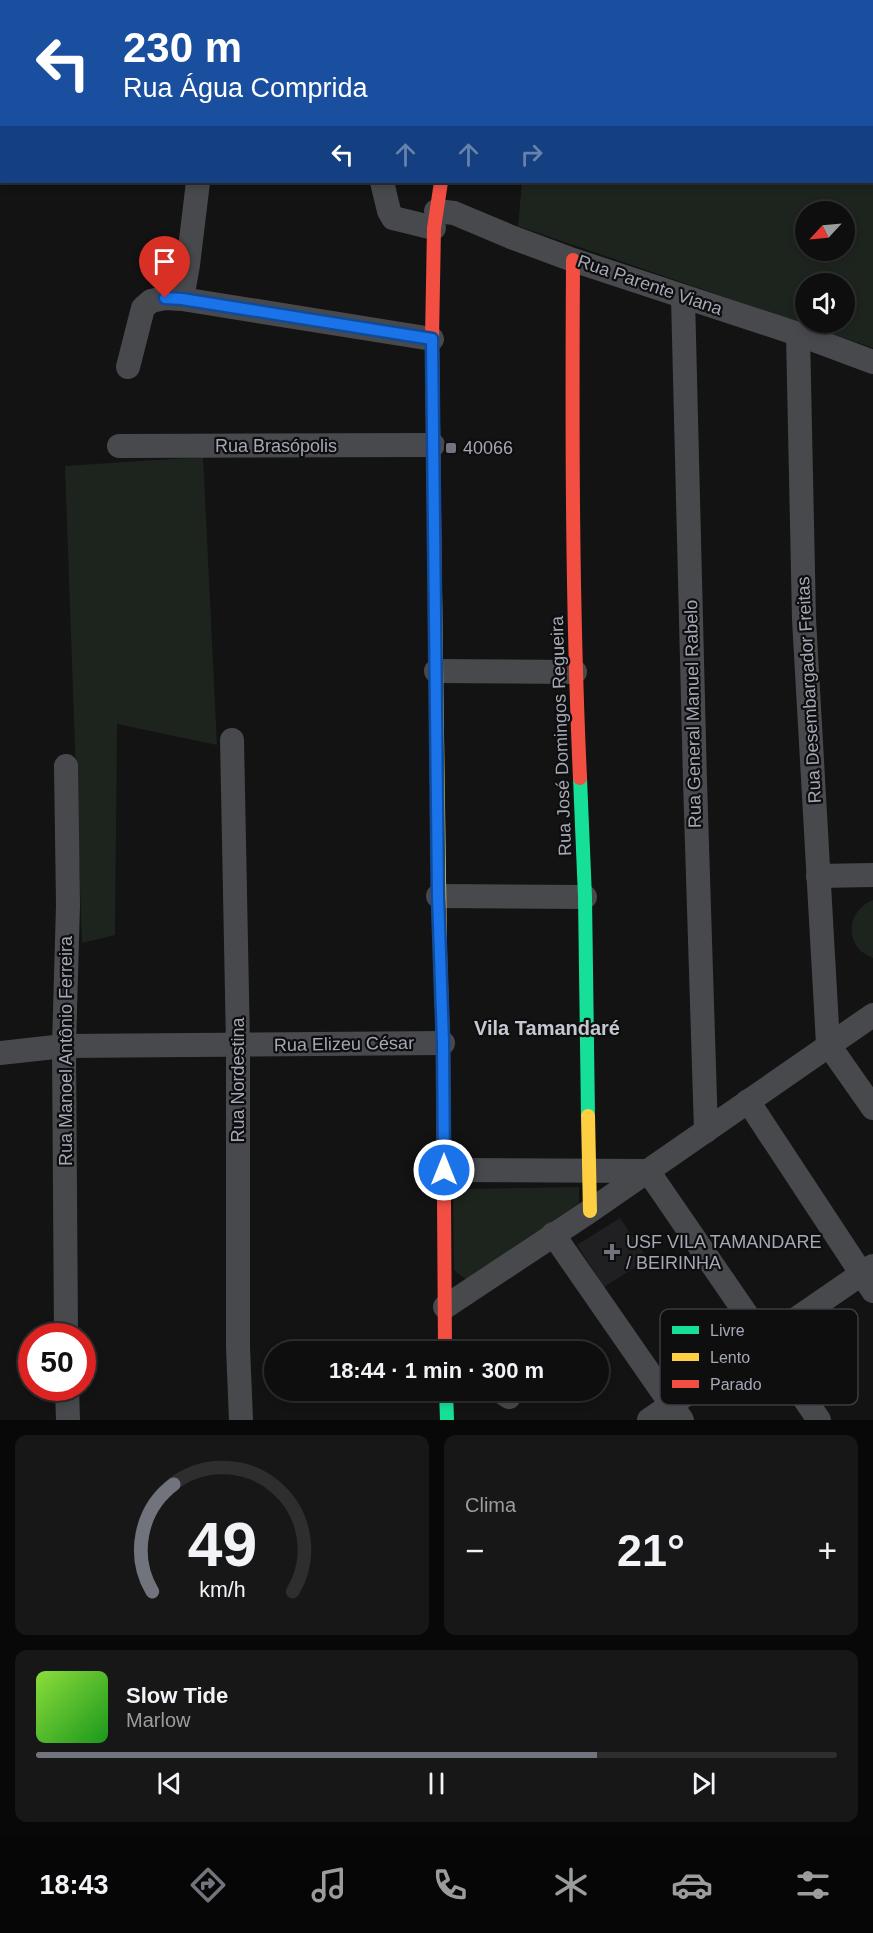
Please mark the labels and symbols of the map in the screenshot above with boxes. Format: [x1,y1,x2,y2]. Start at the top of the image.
north arrow [795,201,855,261]
pin [139,236,190,298]
street label: Rua Parente Viana [575,251,726,319]
street label: Rua Brasópolis [215,436,337,456]
place label: 40066 [463,438,513,458]
marker: 40066 [444,441,458,455]
street label: Rua Desembargador Freitas [793,576,825,804]
street label: Rua General Manuel Rabelo [681,600,705,828]
street label: Rua José Domingos Regueira [547,615,575,856]
street label: Rua Manoel Antônio Ferreira [56,935,76,1166]
street label: Rua Nordestina [228,1016,248,1143]
district label: Vila Tamandaré [474,1017,620,1039]
street label: Rua Elizeu César [274,1033,414,1055]
position arrow [412,1138,476,1202]
place label: USF VILA TAMANDARE / BEIRINHA [626,1232,821,1273]
marker: USF VILA TAMANDARE / BEIRINHA [603,1243,621,1261]
legend [660,1309,858,1405]
text: Livre [710,1322,745,1339]
speed limit sign: 50 [18,1323,96,1401]
text: Lento [710,1349,750,1366]
text: Parado [710,1376,762,1393]

